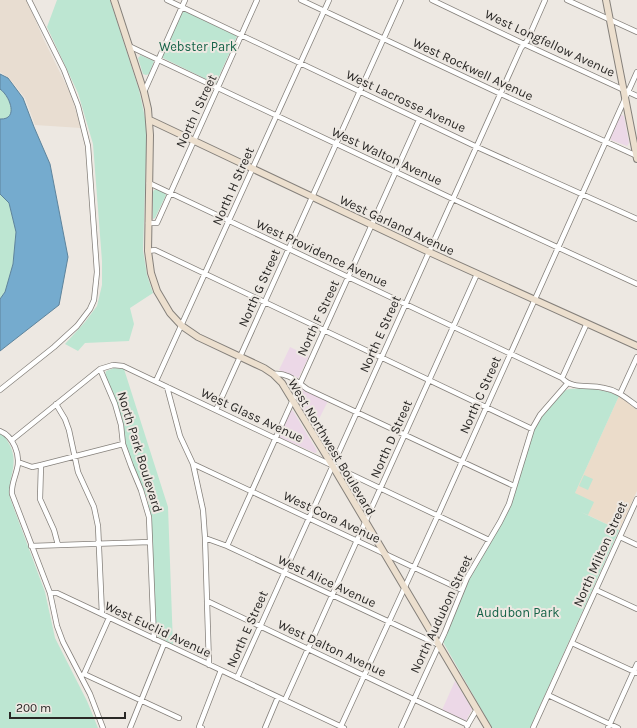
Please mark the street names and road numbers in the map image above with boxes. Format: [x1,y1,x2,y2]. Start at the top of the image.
street label: West Longfellow Avenue [483,6,618,80]
street label: West Rockwell Avenue [410,35,536,104]
street label: West Lacrosse Avenue [344,67,469,136]
street label: North I Street [173,72,220,150]
street label: West Walton Avenue [329,124,445,188]
street label: North H Street [209,144,257,227]
street label: West Garland Avenue [337,192,457,258]
street label: West Providence Avenue [254,216,391,290]
street label: North G Street [235,247,283,329]
street label: North F Street [294,278,342,358]
street label: North E Street [356,293,404,375]
street label: North C Street [456,354,504,436]
street label: West Northwest Boulevard [285,376,379,518]
street label: West Glass Avenue [198,385,306,445]
street label: North Park Boulevard [114,390,166,514]
street label: North D Street [367,398,415,480]
street label: West Cora Avenue [281,488,383,546]
street label: North Milton Street [570,499,630,609]
street label: West Alice Avenue [275,552,379,611]
street label: North Audubon Street [407,552,475,676]
street label: North E Street [223,588,271,670]
street label: West Euclid Avenue [102,598,214,660]
street label: West Dalton Avenue [275,616,389,680]

